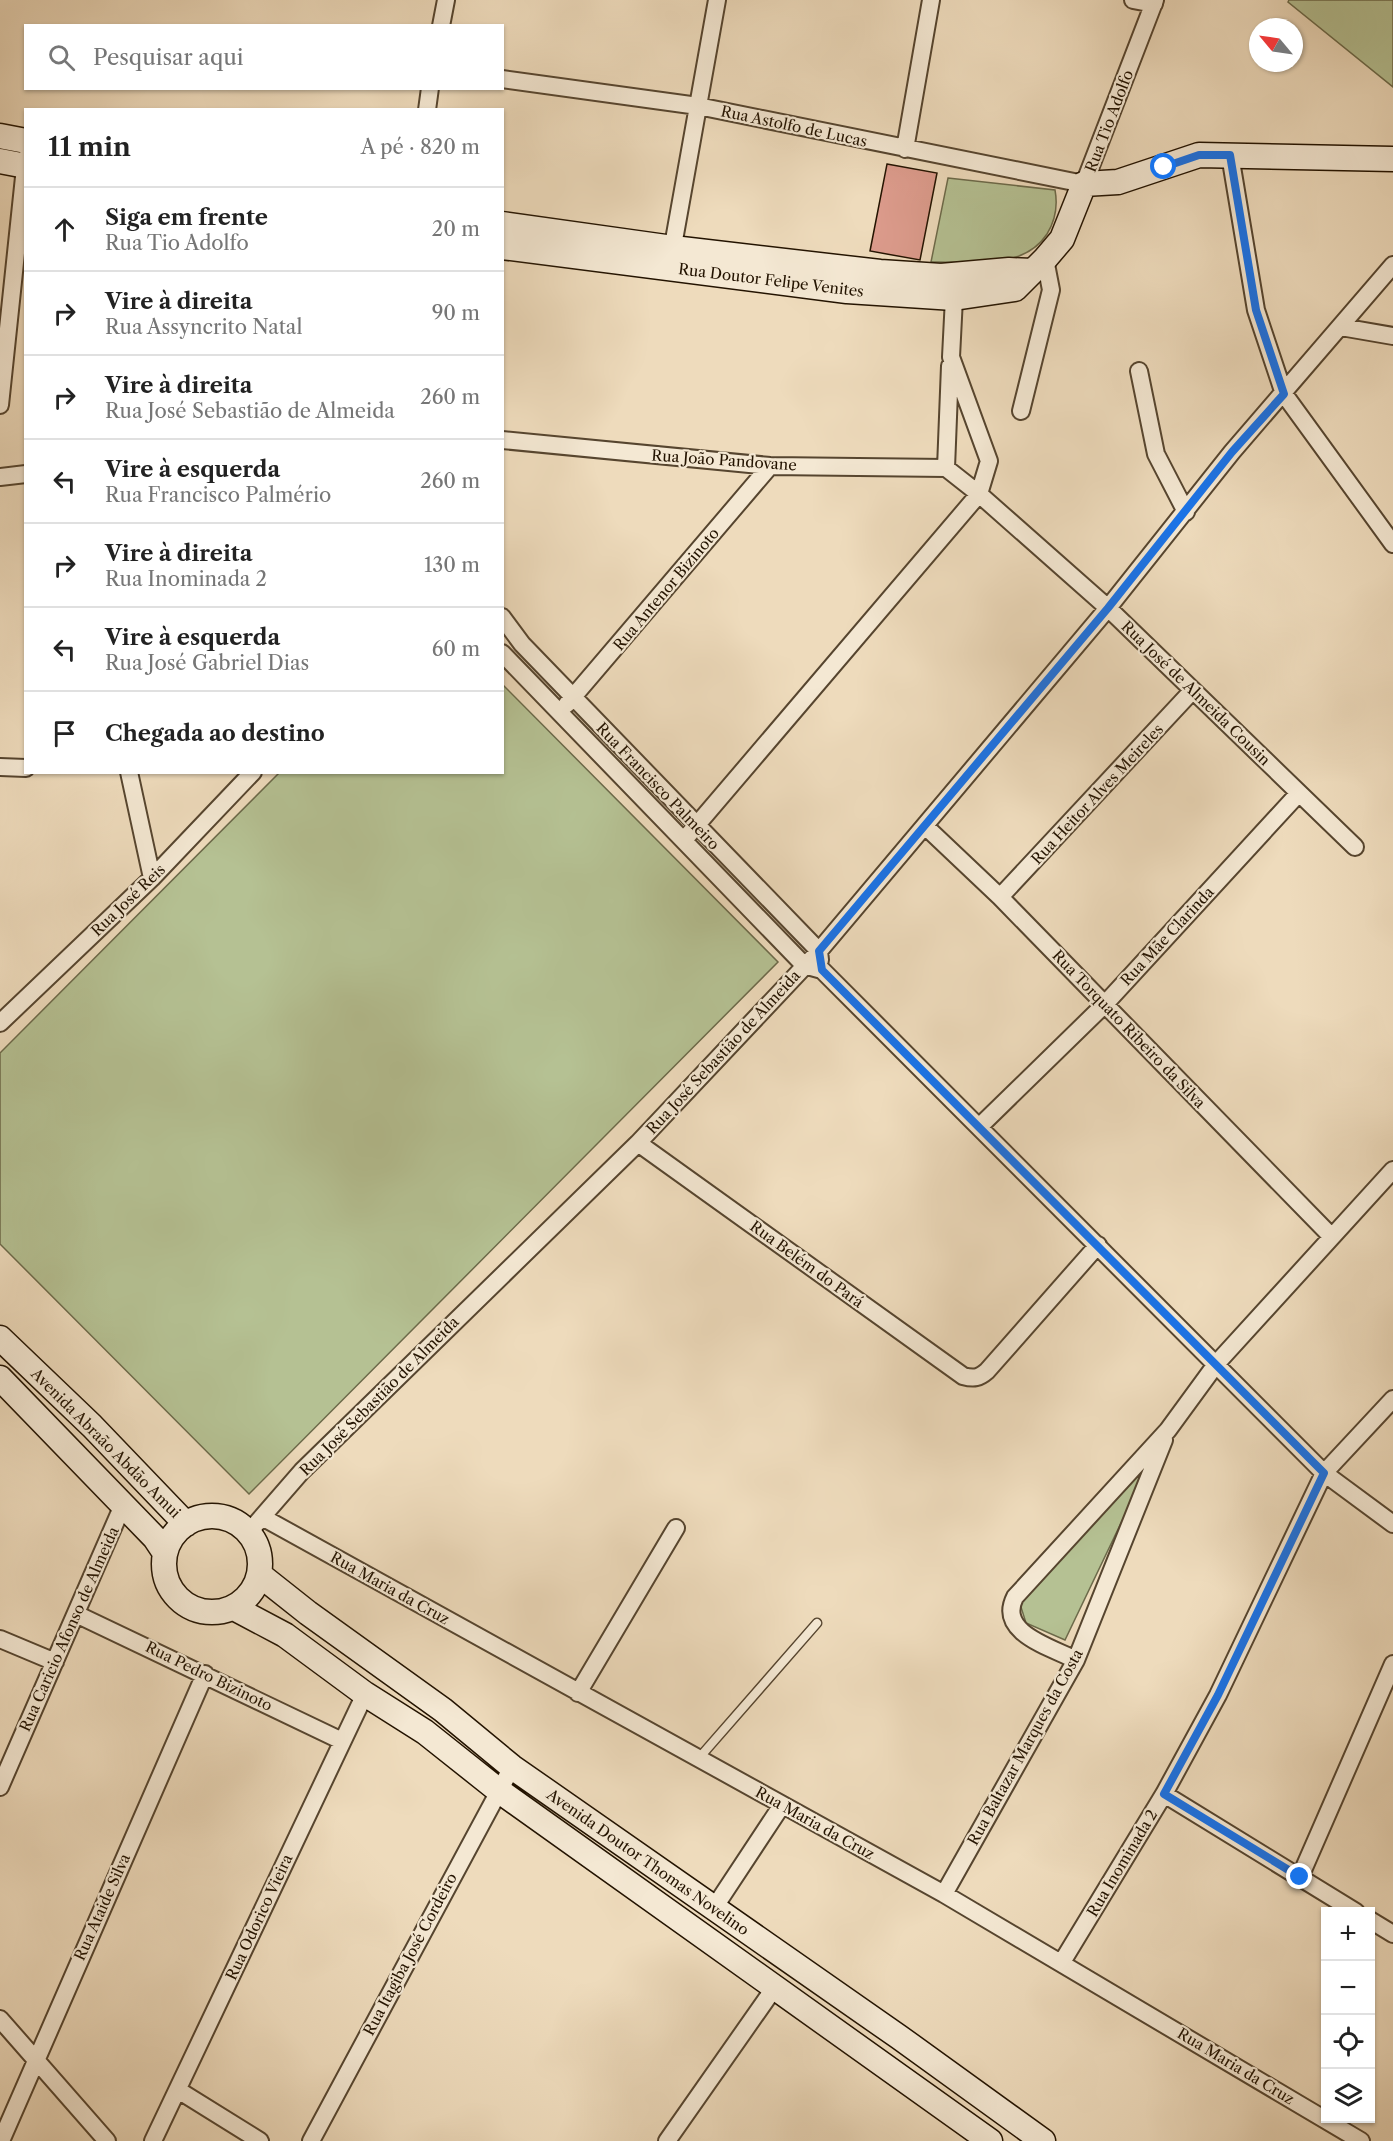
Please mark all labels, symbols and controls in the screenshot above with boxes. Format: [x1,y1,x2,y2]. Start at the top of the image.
north arrow [1249,18,1303,72]
search box [24,24,504,90]
icon: search [45,41,78,74]
text: Pesquisar aqui [93,44,243,71]
street label: Rua Tio Adolfo [1081,67,1137,175]
street label: Rua Astolfo de Lucas [719,101,869,151]
text: 11 min [48,131,131,163]
text: A pé · 820 m [361,135,480,159]
route start [1150,153,1176,179]
text: Siga em frente [105,204,268,231]
icon: ahead [48,213,81,246]
text: 20 m [432,217,480,241]
text: Rua Tio Adolfo [105,231,249,255]
street label: Rua Doutor Felipe Venites [677,259,865,301]
text: Vire à direita [105,288,252,315]
icon: right [48,297,81,330]
text: 90 m [432,301,480,325]
text: Rua Assyncrito Natal [105,315,302,339]
text: Vire à direita [105,372,252,399]
icon: right [48,381,81,414]
text: 260 m [420,385,480,409]
text: Rua José Sebastião de Almeida [105,399,395,423]
street label: Rua João Pandovane [651,445,797,475]
text: Vire à esquerda [105,456,280,483]
icon: left [48,465,81,498]
text: 260 m [420,469,480,493]
text: Rua Francisco Palmério [105,483,331,507]
street label: Rua Antenor Bizinoto [609,524,723,654]
text: Vire à direita [105,540,252,567]
icon: right [48,549,81,582]
text: 130 m [424,553,480,577]
text: Rua Inominada 2 [105,567,267,591]
street label: Rua José de Almeida Cousin [1117,617,1275,770]
text: Vire à esquerda [105,624,280,651]
icon: left [48,633,81,666]
text: 60 m [432,637,480,661]
text: Rua José Gabriel Dias [105,651,309,675]
icon: arrive [48,717,81,750]
street label: Rua Francisco Palmeiro [592,718,724,854]
text: Chegada ao destino [105,720,325,747]
street label: Rua Heitor Alves Meireles [1027,720,1167,868]
street label: Rua José Reis [87,860,169,940]
street label: Rua Mãe Clarinda [1116,882,1218,989]
street label: Rua Torquato Ribeiro da Silva [1048,946,1210,1112]
street label: Rua José Sebastião de Almeida [642,966,804,1138]
street label: Rua Belém do Pará [747,1216,868,1312]
street label: Rua José Sebastião de Almeida [295,1312,463,1480]
street label: Avenida Abraão Abdão Amui [26,1363,185,1522]
street label: Rua Caricio Afonso de Almeida [15,1523,123,1734]
street label: Rua Maria da Cruz [327,1547,453,1629]
street label: Rua Pedro Bizinoto [143,1637,275,1715]
street label: Rua Baltazar Marques da Costa [963,1646,1087,1848]
street label: Rua Maria da Cruz [752,1782,878,1864]
street label: Avenida Doutor Thomas Novelino [542,1784,753,1939]
street label: Rua Inominada 2 [1083,1806,1161,1920]
street label: Rua Ataide Silva [70,1851,134,1963]
street label: Rua Odorico Vieira [222,1851,297,1983]
route end [1286,1863,1312,1889]
street label: Rua Itagiba José Cordeiro [359,1869,461,2039]
map controls [1321,1907,1375,2123]
button: + [1321,1907,1375,1961]
button: − [1321,1961,1375,2015]
button: locate [1321,2015,1375,2069]
street label: Rua Maria da Cruz [1174,2024,1298,2109]
button: layers [1321,2069,1375,2123]

